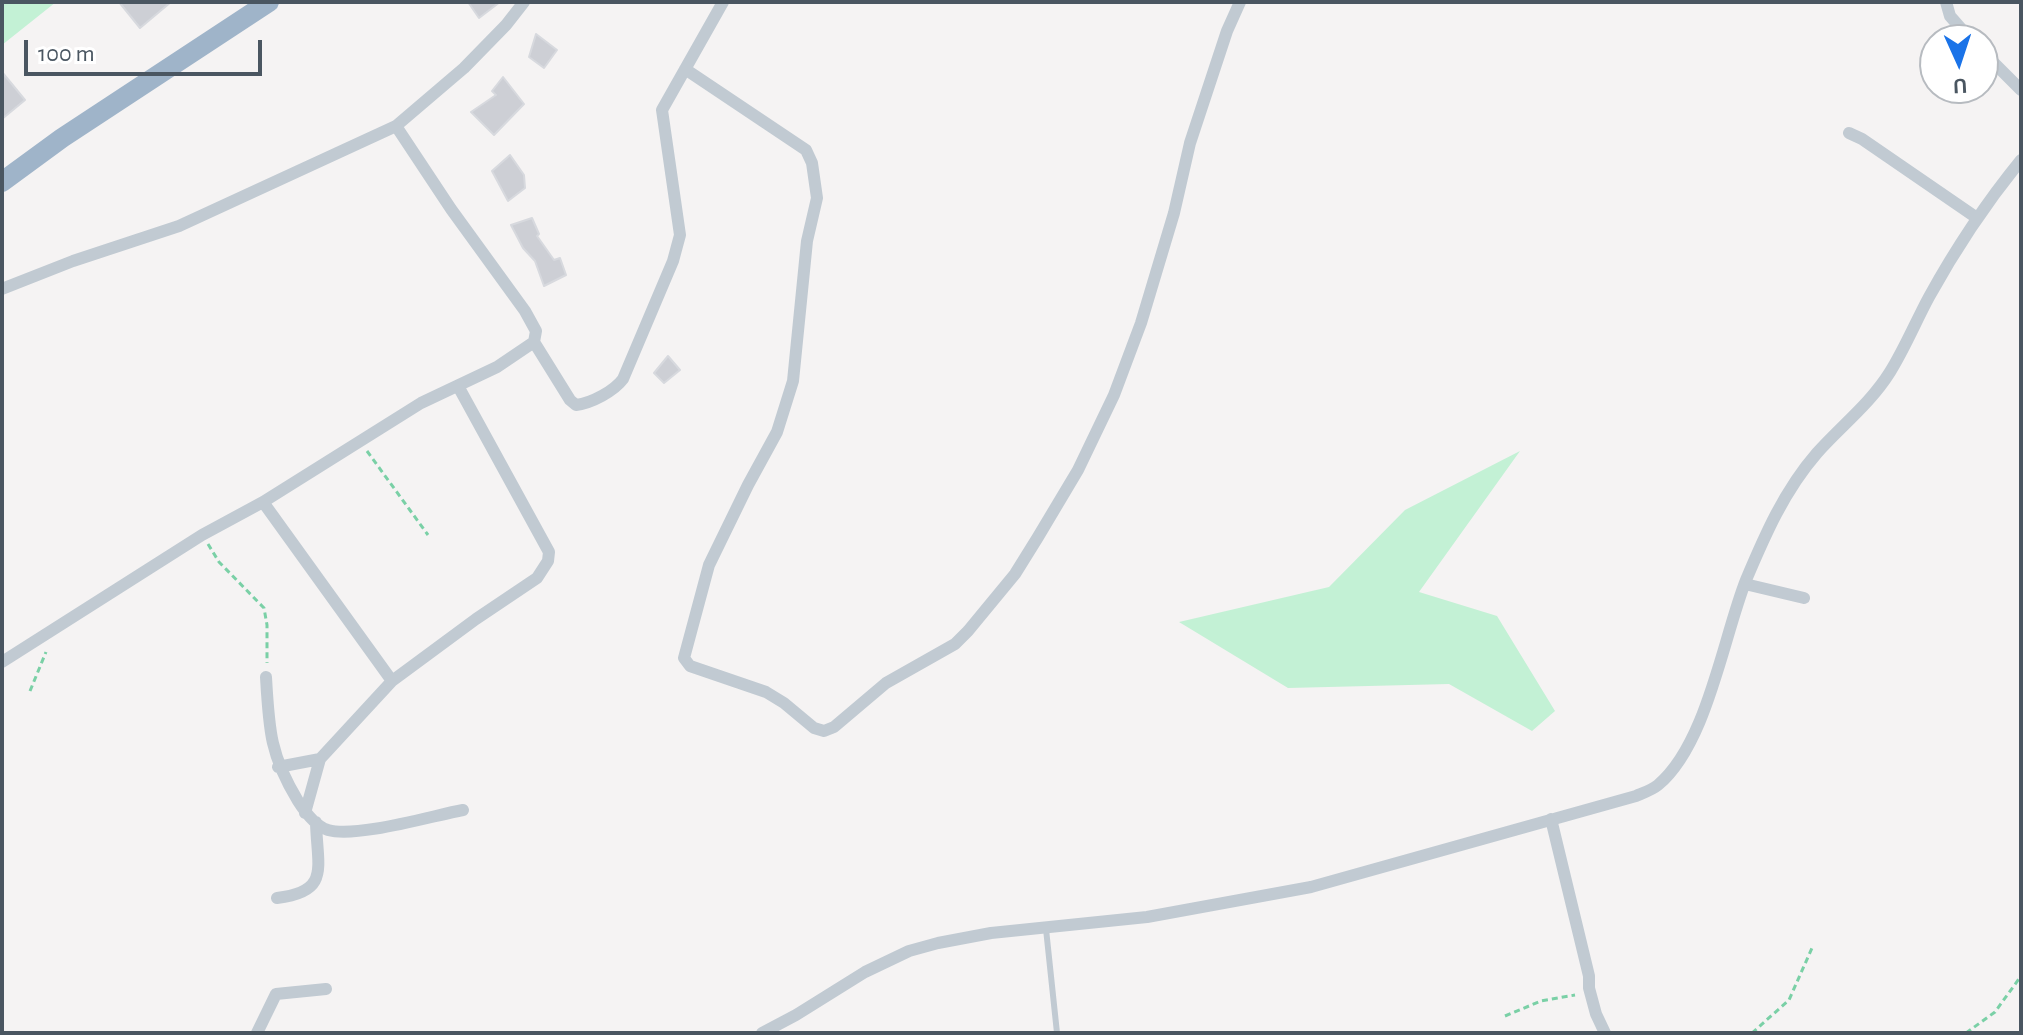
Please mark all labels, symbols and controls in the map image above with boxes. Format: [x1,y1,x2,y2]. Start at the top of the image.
scale bar [28,24,266,74]
north arrow [1919,24,1999,104]
text: 100 m [38,42,95,66]
text: U [1953,75,1968,97]

